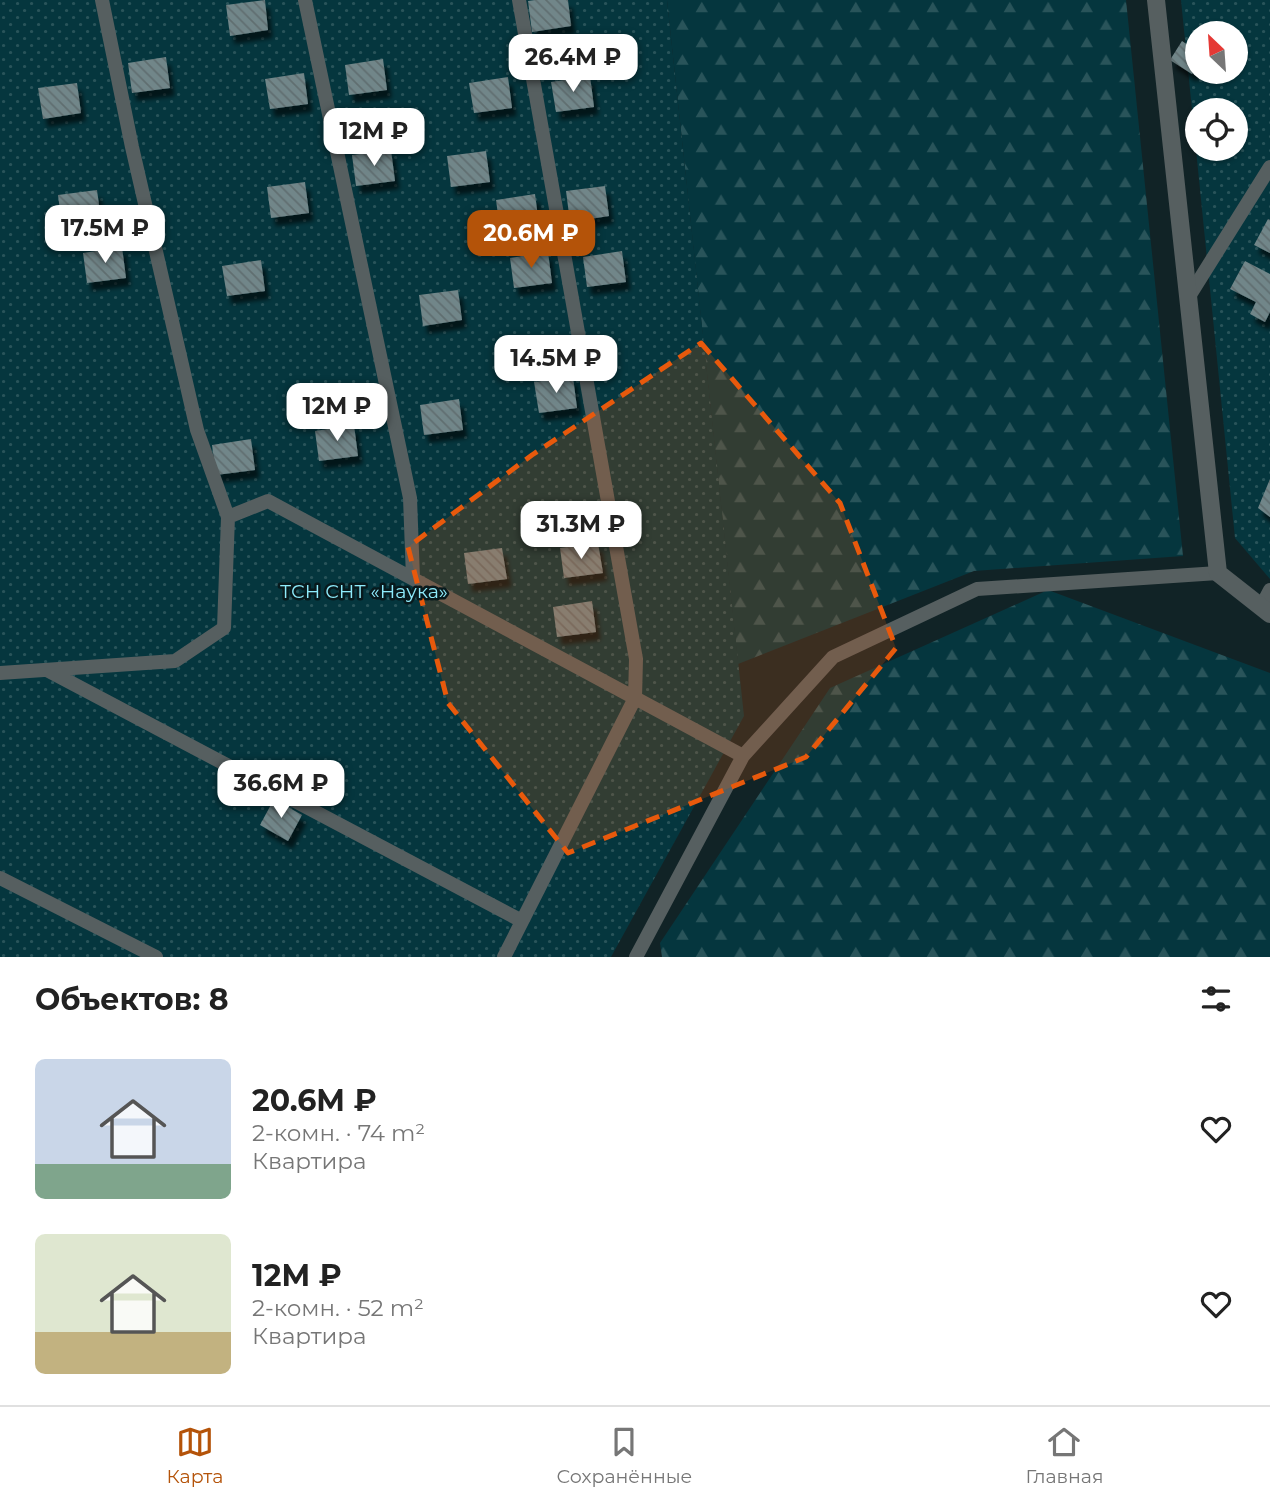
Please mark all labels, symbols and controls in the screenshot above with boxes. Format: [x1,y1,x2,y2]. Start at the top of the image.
north arrow [1185,21,1248,84]
map controls [1185,21,1248,161]
pin: 26.4M ₽ [508,34,638,94]
text: 26.4M ₽ [525,43,621,71]
button: locate [1185,98,1248,161]
pin: 12M ₽ [325,108,423,168]
text: 12M ₽ [340,117,408,145]
pin: 17.5M ₽ [40,205,170,265]
pin: 20.6M ₽ [466,210,596,270]
text: 17.5M ₽ [61,214,149,242]
text: 20.6M ₽ [483,219,579,247]
pin: 14.5M ₽ [491,336,621,395]
text: 14.5M ₽ [510,344,602,372]
pin: 12M ₽ [288,384,386,443]
text: 12M ₽ [303,392,371,420]
pin: 31.3M ₽ [516,502,646,561]
text: 31.3M ₽ [537,510,625,538]
park label: ТСН СНТ «Наука» [280,580,448,603]
pin: 36.6M ₽ [216,760,346,820]
text: 36.6M ₽ [233,769,329,797]
icon: filters [1197,980,1235,1018]
text: Объектов: 8 [35,981,229,1018]
text: 20.6M ₽ [252,1082,377,1119]
icon: home [91,1087,175,1171]
icon: heart [1197,1110,1235,1148]
text: 2-комн. · 74 m² [252,1119,425,1147]
text: Квартира [252,1147,366,1175]
text: 12M ₽ [252,1257,342,1294]
icon: home [91,1262,175,1346]
icon: heart [1197,1285,1235,1323]
text: 2-комн. · 52 m² [252,1294,424,1322]
text: Квартира [252,1322,366,1350]
tab: Карта [167,1423,223,1488]
tab: Сохранённые [557,1423,692,1488]
tab: Главная [1026,1423,1103,1488]

